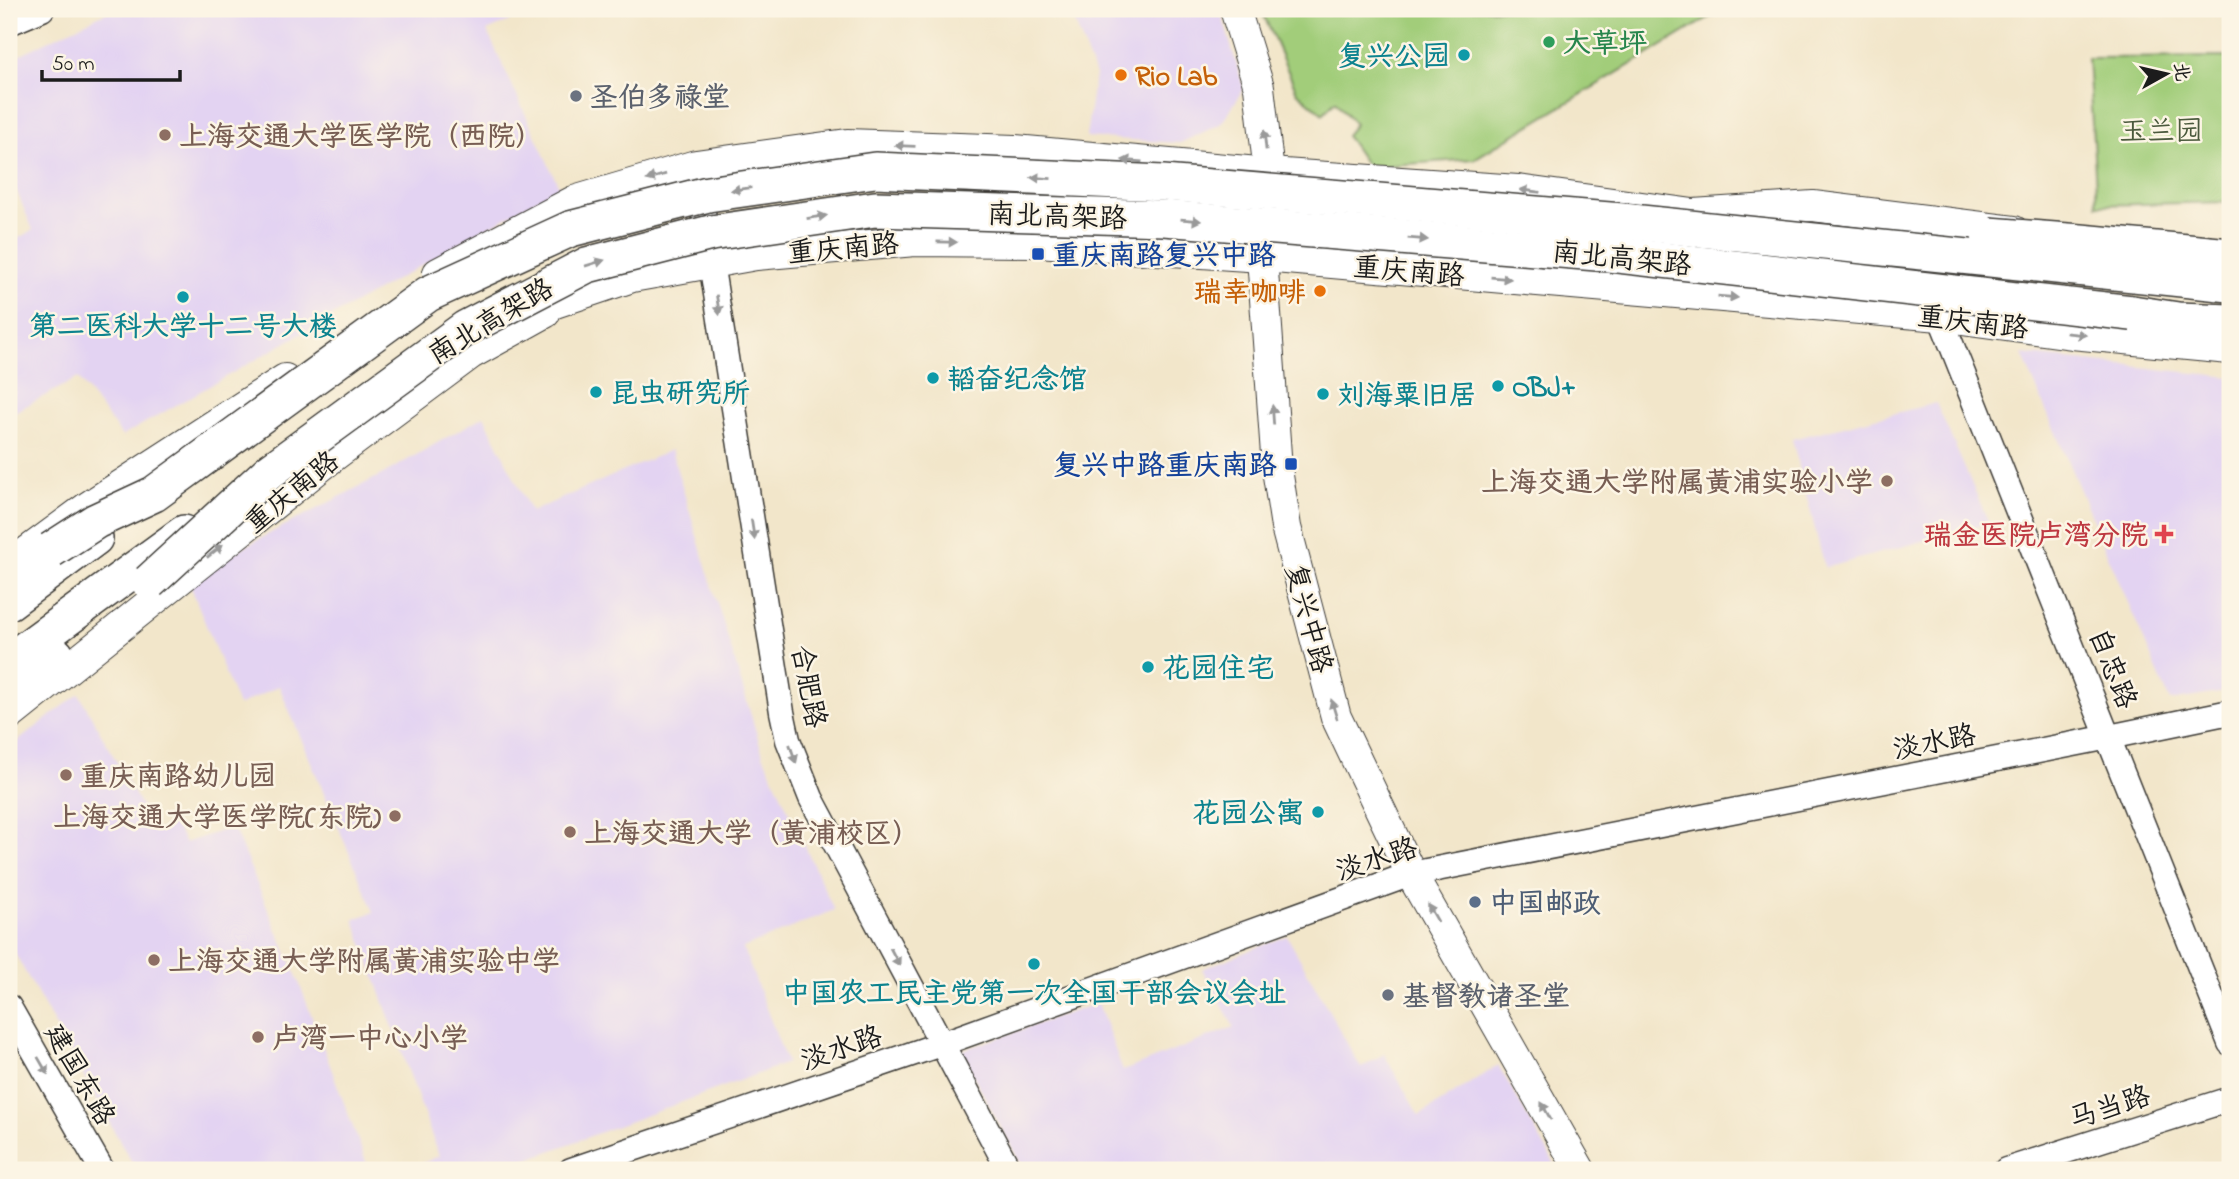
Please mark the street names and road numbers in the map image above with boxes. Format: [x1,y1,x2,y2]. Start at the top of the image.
street label: 南北高架路 [986,196,1128,241]
street label: 重庆南路 [786,225,901,276]
street label: 南北高架路 [1550,233,1693,288]
street label: 重庆南路 [1351,248,1466,299]
street label: 南北高架路 [421,269,562,377]
street label: 重庆南路 [1914,297,2031,352]
street label: 重庆南路 [237,443,350,545]
street label: 复兴中路 [1272,560,1341,678]
street label: 自忠路 [2076,623,2145,716]
street label: 合肥路 [778,642,835,732]
street label: 淡水路 [1890,716,1980,773]
street label: 淡水路 [1331,829,1423,894]
street label: 建国东路 [32,1017,124,1135]
street label: 淡水路 [796,1017,889,1083]
street label: 马当路 [2064,1077,2156,1142]

